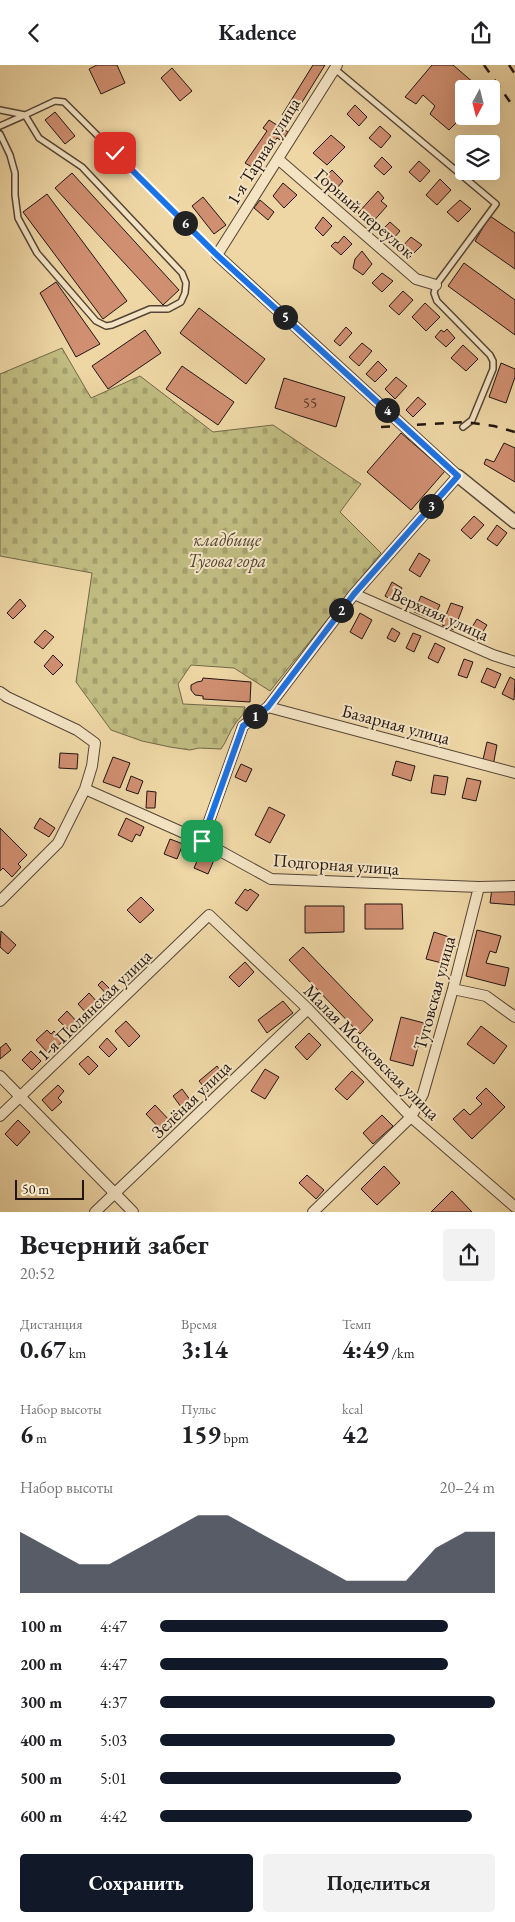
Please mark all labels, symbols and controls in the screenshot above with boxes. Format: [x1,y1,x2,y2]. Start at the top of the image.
text: Kadence [219,18,297,47]
icon: back [20,19,48,47]
icon: share [467,19,495,47]
north arrow [455,80,500,125]
map controls [455,80,500,180]
street label: 1-я Тарная улица [221,92,306,209]
pin [94,132,136,174]
button: layers [455,135,500,180]
icon: check [101,139,129,167]
street label: Горный переулок [310,163,420,263]
pin: 6 [172,211,198,235]
text: 6 [182,214,189,232]
pin: 5 [272,305,298,329]
text: 5 [282,308,289,326]
house number: 55 [303,393,317,412]
pin: 4 [374,397,400,423]
text: 4 [384,401,391,419]
pin: 3 [418,493,444,519]
text: 3 [428,497,435,515]
park label: кладбище Тугова гора [188,528,266,573]
street label: Верхняя улица [387,582,493,646]
pin: 2 [328,597,354,623]
text: 2 [338,601,345,619]
street label: Базарная улица [339,698,453,750]
pin: 1 [242,703,268,729]
text: 1 [252,707,259,725]
pin [181,820,223,862]
icon: arrive [188,827,216,855]
street label: Подгорная улица [272,848,401,880]
street label: Туговская улица [408,933,460,1053]
street label: 1-я Полянская улица [32,944,157,1066]
street label: Малая Московская улица [299,979,446,1126]
street label: Зелёная улица [146,1055,236,1143]
scale bar [15,1177,84,1200]
text: 50 m [22,1180,49,1198]
text: Вечерний забег [20,1226,209,1262]
button: share [443,1229,495,1281]
text: 20:52 [20,1263,55,1284]
text: Дистанция [20,1315,82,1333]
text: Время [181,1315,217,1333]
text: Темп [342,1315,371,1333]
text: 0.67 [20,1333,66,1365]
text: 3:14 [181,1333,228,1365]
text: 4:49 [342,1333,389,1365]
text: km [66,1344,86,1362]
text: /km [389,1344,415,1362]
text: Набор высоты [20,1400,101,1418]
text: Пульс [181,1400,216,1418]
text: kcal [342,1400,363,1418]
text: 6 [20,1418,33,1450]
text: 159 [181,1418,221,1450]
text: 42 [342,1418,368,1450]
text: m [33,1429,47,1447]
text: bpm [221,1429,249,1447]
text: Набор высоты [20,1477,113,1498]
text: 20–24 m [440,1477,495,1498]
text: 100 m [20,1616,62,1637]
text: 4:47 [100,1616,127,1637]
text: 200 m [20,1654,62,1675]
text: 4:47 [100,1654,127,1675]
text: 300 m [20,1692,62,1713]
text: 4:37 [100,1692,127,1713]
text: 400 m [20,1730,62,1751]
text: 5:03 [100,1730,127,1751]
text: 500 m [20,1768,62,1789]
text: 5:01 [100,1768,127,1789]
text: 600 m [20,1806,62,1827]
text: 4:42 [100,1806,127,1827]
button: Сохранить [20,1854,253,1912]
button: Поделиться [263,1854,495,1912]

